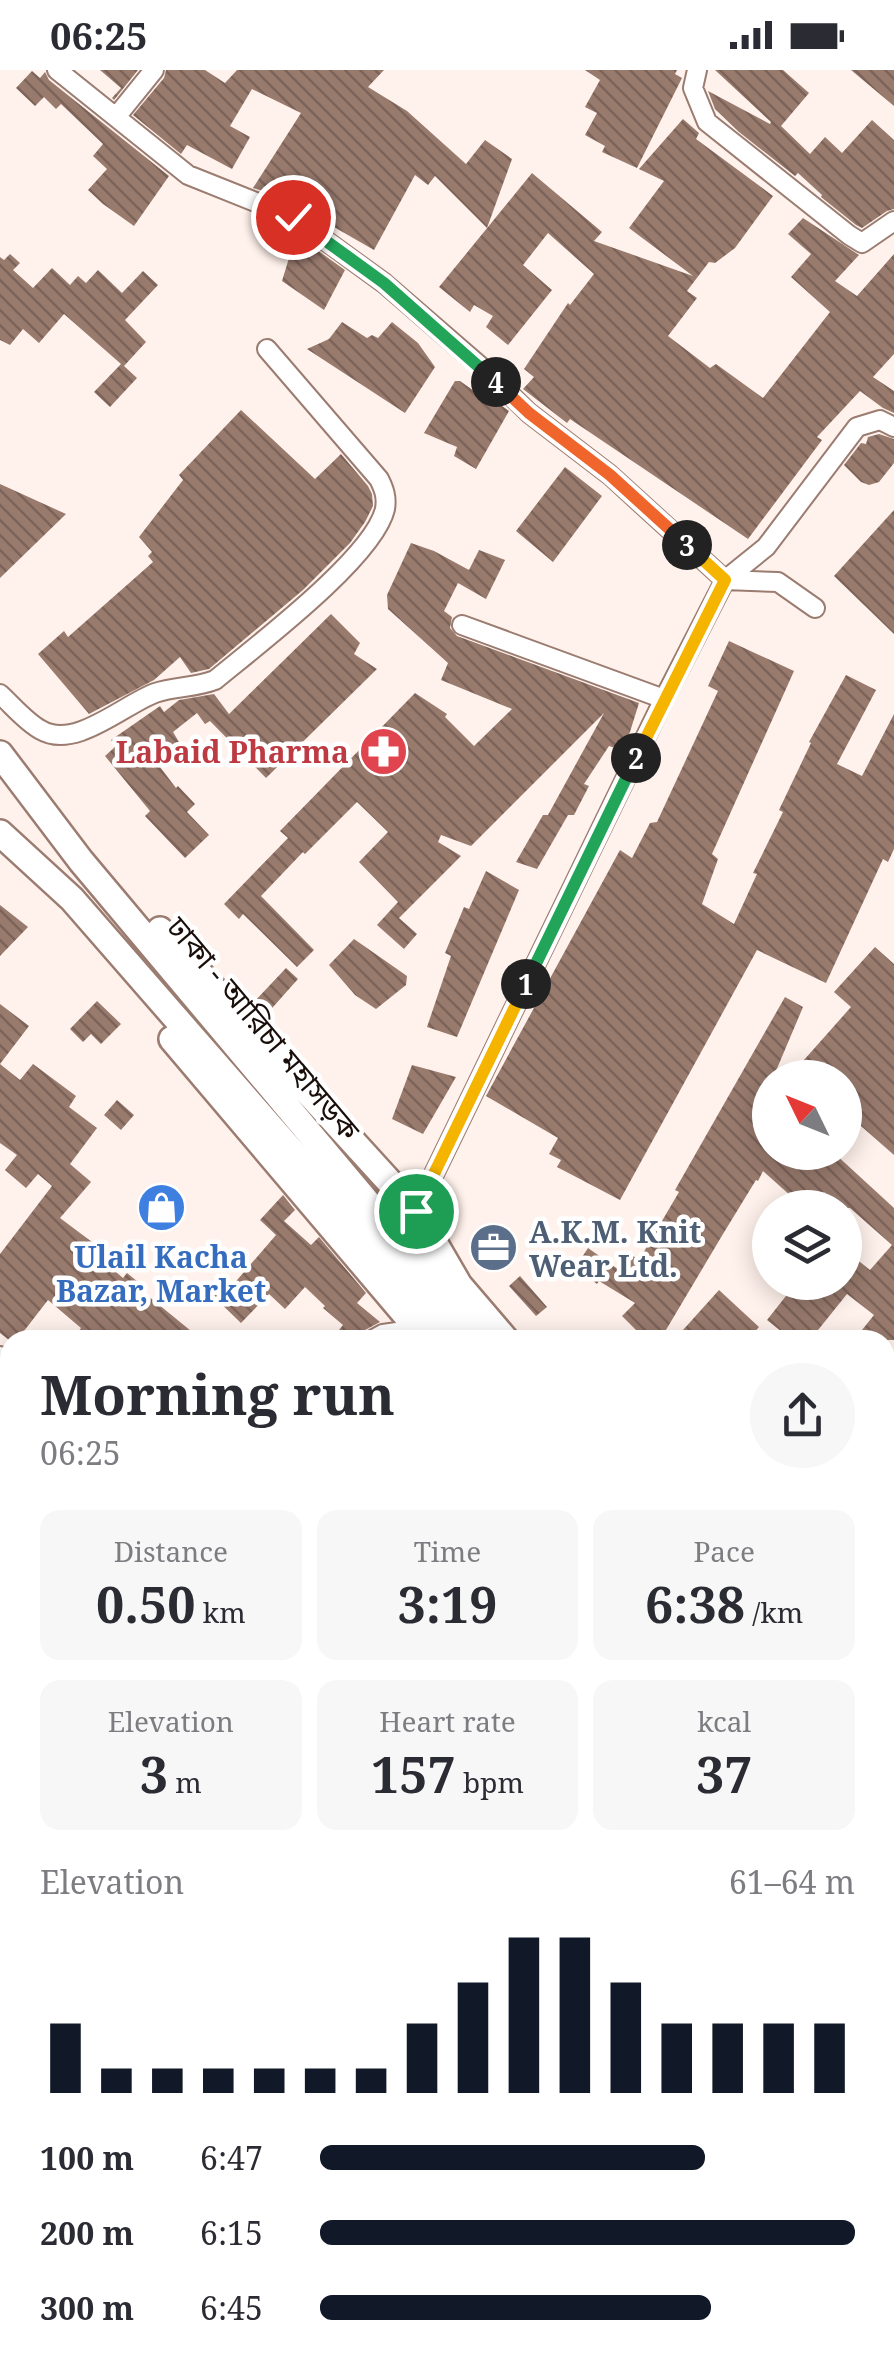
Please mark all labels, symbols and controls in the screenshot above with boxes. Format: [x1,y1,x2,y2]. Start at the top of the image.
text: 06:25 [50,9,147,61]
pin [251,175,336,260]
icon: check [266,190,321,245]
pin: 4 [471,357,521,407]
text: 4 [488,363,504,401]
pin: 3 [662,520,712,570]
text: 3 [679,526,695,564]
pharmacy icon: Labaid Pharma [358,725,410,777]
place label: Labaid Pharma [116,731,349,772]
pin: 2 [611,733,661,783]
text: 2 [628,739,644,777]
street label: ঢাকা - আরিচা মহাসড়ক [157,907,370,1149]
pin: 1 [501,959,551,1009]
text: 1 [518,965,534,1003]
north arrow [752,1060,862,1170]
map controls [752,1060,862,1300]
pin [374,1169,459,1254]
shop icon: Ulail Kacha Bazar, Market [135,1181,187,1233]
icon: arrive [389,1184,444,1239]
button: layers [752,1190,862,1300]
place label: A.K.M. Knit Wear Ltd. [529,1211,701,1286]
office icon: A.K.M. Knit Wear Ltd. [468,1222,520,1274]
place label: Ulail Kacha Bazar, Market [56,1236,266,1311]
text: Morning run [40,1356,395,1431]
button: share [750,1363,855,1468]
text: 06:25 [40,1431,121,1474]
text: Distance [114,1532,228,1570]
text: Time [414,1532,481,1570]
text: Pace [693,1532,755,1570]
text: 0.50 [96,1570,195,1638]
text: 3:19 [398,1570,497,1638]
text: 6:38 [645,1570,745,1638]
text: km [195,1593,246,1631]
text: /km [745,1593,803,1631]
text: Elevation [108,1702,234,1740]
text: Heart rate [379,1702,516,1740]
text: kcal [697,1702,751,1740]
text: 3 [140,1740,168,1808]
text: 157 [371,1740,456,1808]
text: 37 [696,1740,752,1808]
text: m [168,1763,202,1801]
text: bpm [456,1763,524,1801]
text: Elevation [40,1860,184,1903]
text: 61–64 m [729,1860,855,1903]
text: 100 m [40,2136,134,2179]
text: 6:47 [200,2136,263,2179]
text: 200 m [40,2211,134,2254]
text: 6:15 [200,2211,263,2254]
text: 300 m [40,2286,134,2329]
text: 6:45 [200,2286,263,2329]

